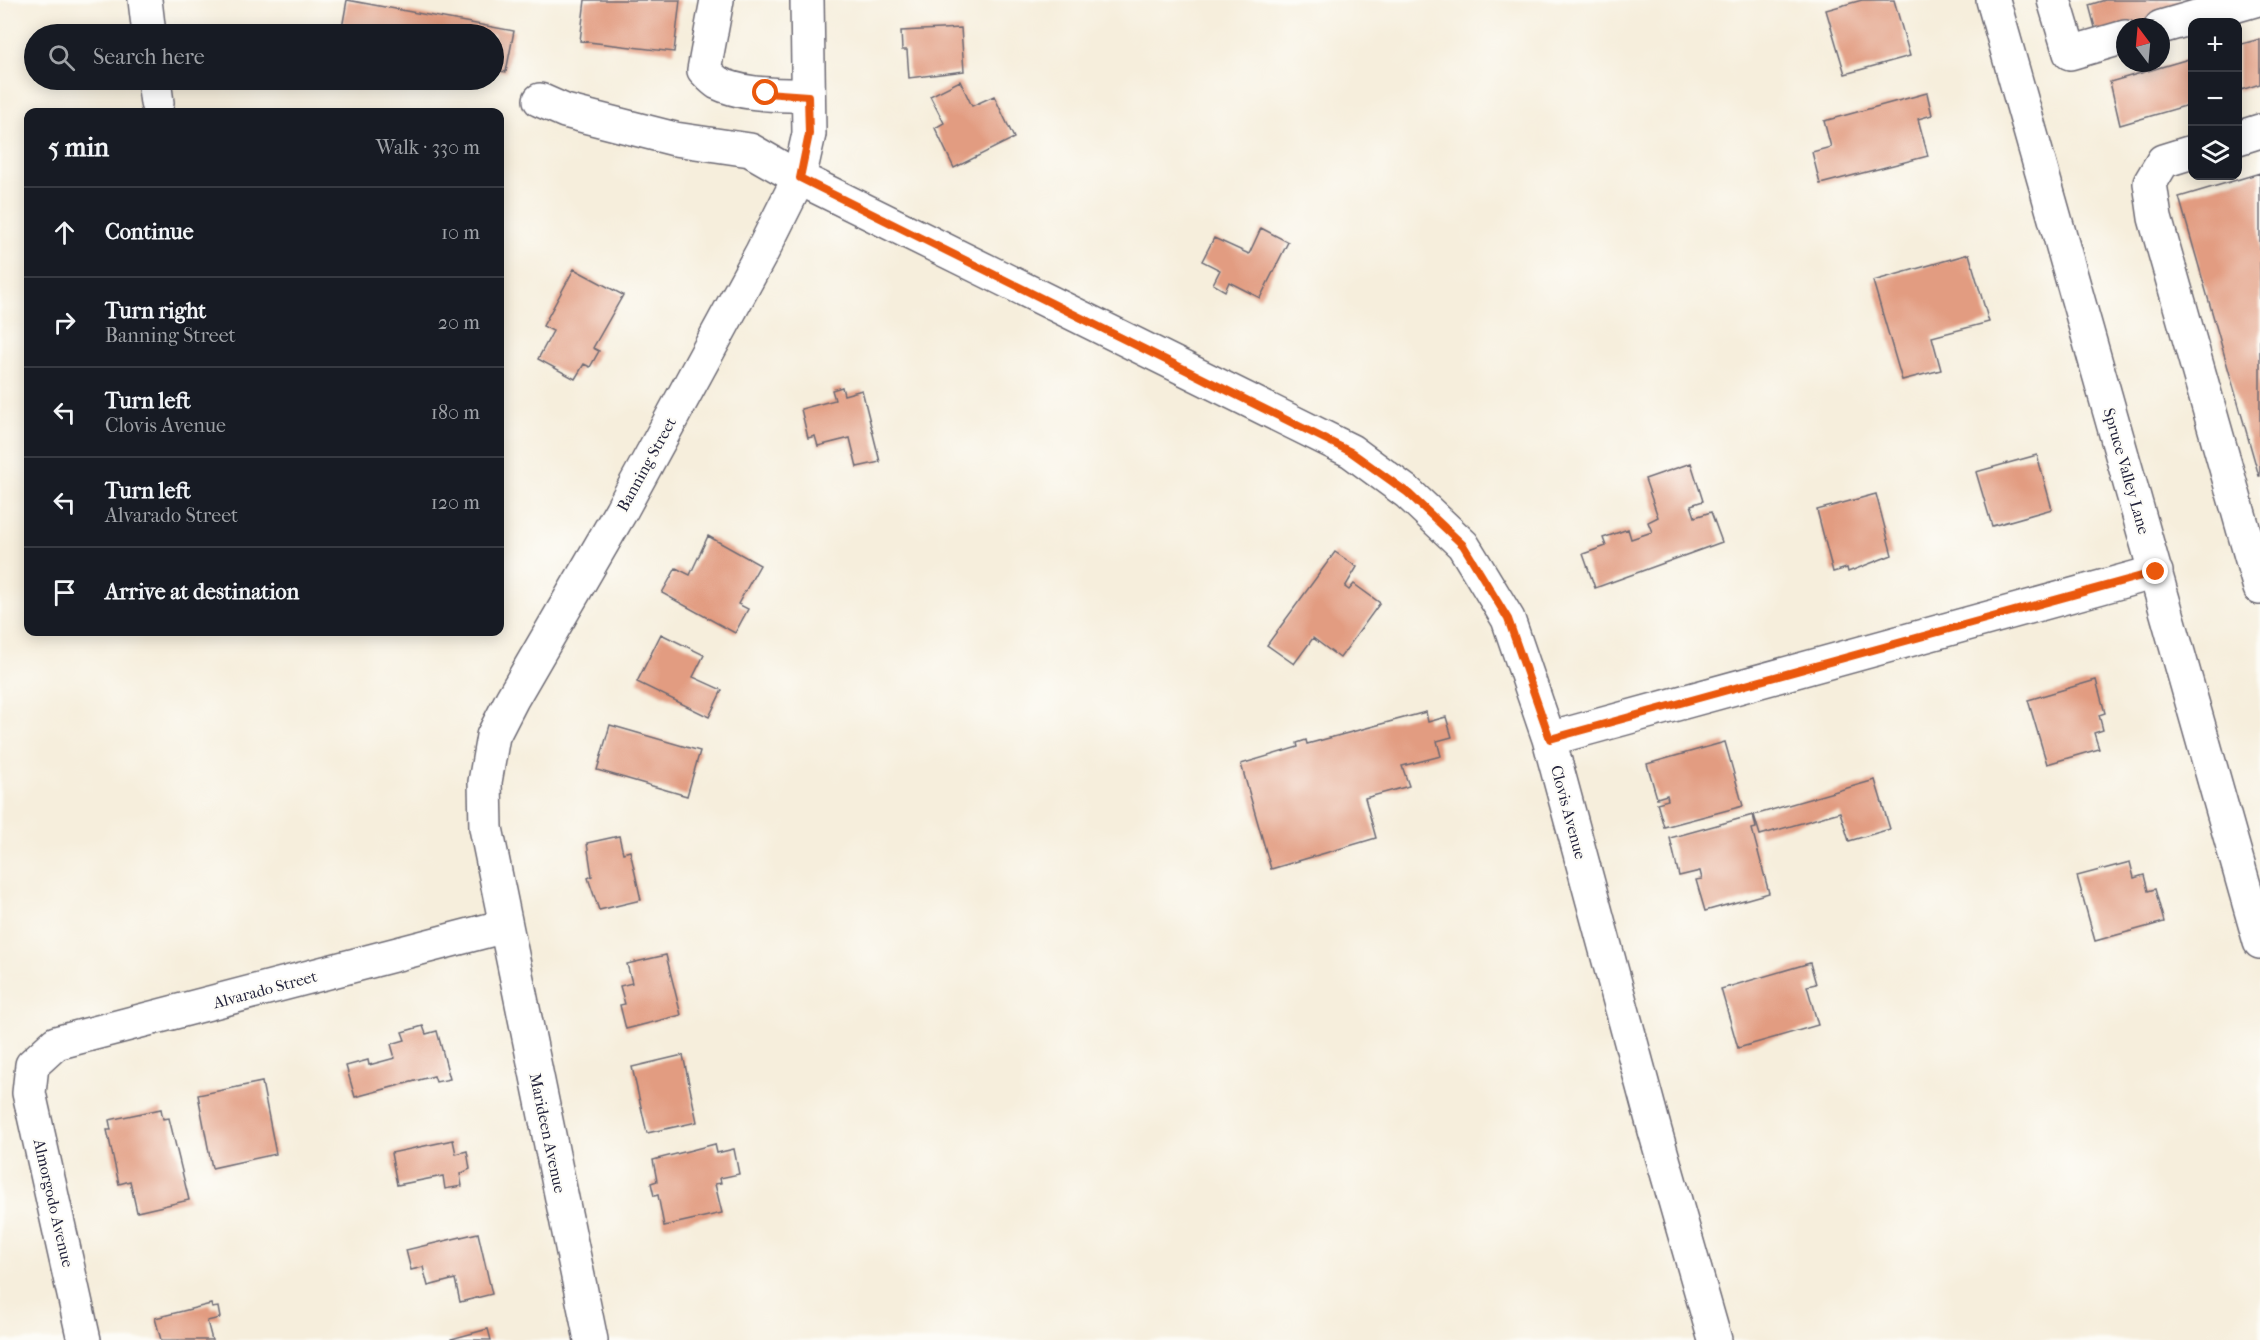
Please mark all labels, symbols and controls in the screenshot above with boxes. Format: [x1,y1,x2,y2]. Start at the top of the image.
north arrow [2116,18,2170,72]
map controls [2188,18,2242,180]
button: + [2188,18,2242,72]
search box [24,24,504,90]
icon: search [45,41,78,74]
text: Search here [93,44,205,70]
button: − [2188,72,2242,126]
route start [752,79,778,105]
button: layers [2188,126,2242,180]
text: 5 min [48,132,109,163]
text: Walk · 330 m [376,136,480,159]
icon: ahead [48,216,81,249]
text: Continue [105,219,194,245]
text: 10 m [441,221,480,244]
text: Turn right [105,298,206,324]
icon: right [48,306,81,339]
text: 20 m [438,311,480,334]
text: Banning Street [105,324,236,347]
text: Turn left [105,388,191,414]
icon: left [48,396,81,429]
text: 180 m [431,401,480,424]
street label: Spruce Valley Lane [2099,406,2154,537]
text: Clovis Avenue [105,414,226,437]
street label: Banning Street [613,414,680,515]
text: Turn left [105,478,191,504]
icon: left [48,486,81,519]
text: 120 m [431,491,480,514]
text: Alvarado Street [105,504,238,527]
route end [2142,558,2168,584]
icon: arrive [48,576,81,609]
text: Arrive at destination [105,579,299,605]
street label: Clovis Avenue [1547,763,1590,861]
street label: Alvarado Street [210,966,319,1013]
street label: Marideen Avenue [525,1071,570,1195]
street label: Almorgodo Avenue [29,1136,78,1269]

